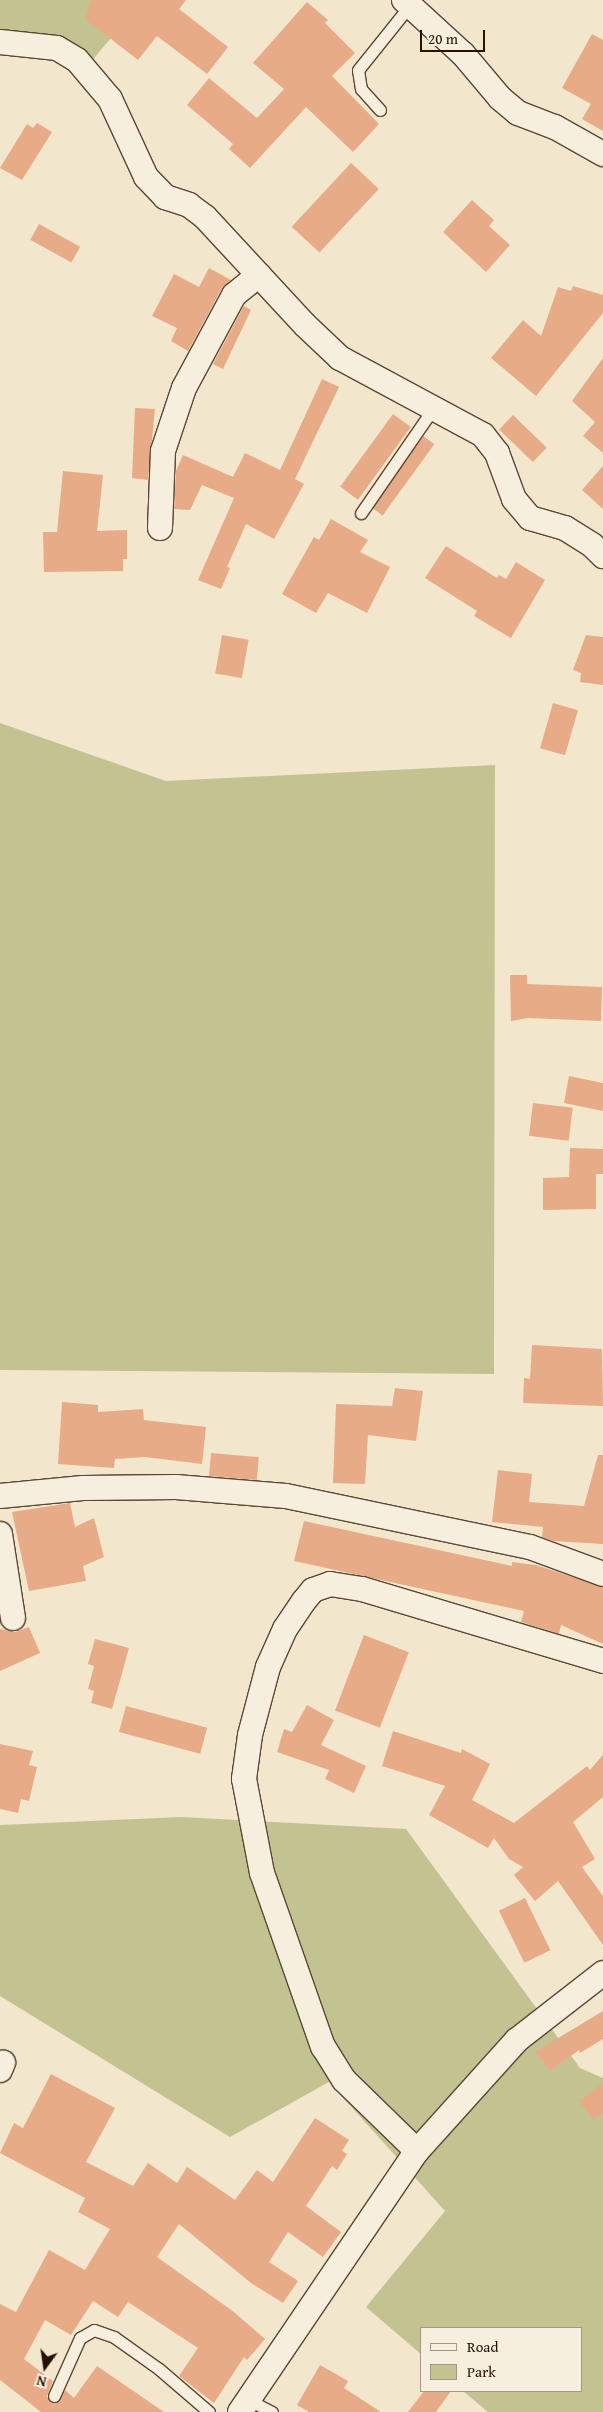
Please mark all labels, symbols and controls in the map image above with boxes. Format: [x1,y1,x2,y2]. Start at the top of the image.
scale bar [423,20,488,52]
text: 20 m [428,28,458,49]
legend [420,2327,583,2392]
text: Road [467,2336,498,2357]
north arrow [20,2342,70,2392]
text: Park [467,2361,496,2382]
text: N [34,2371,48,2392]

